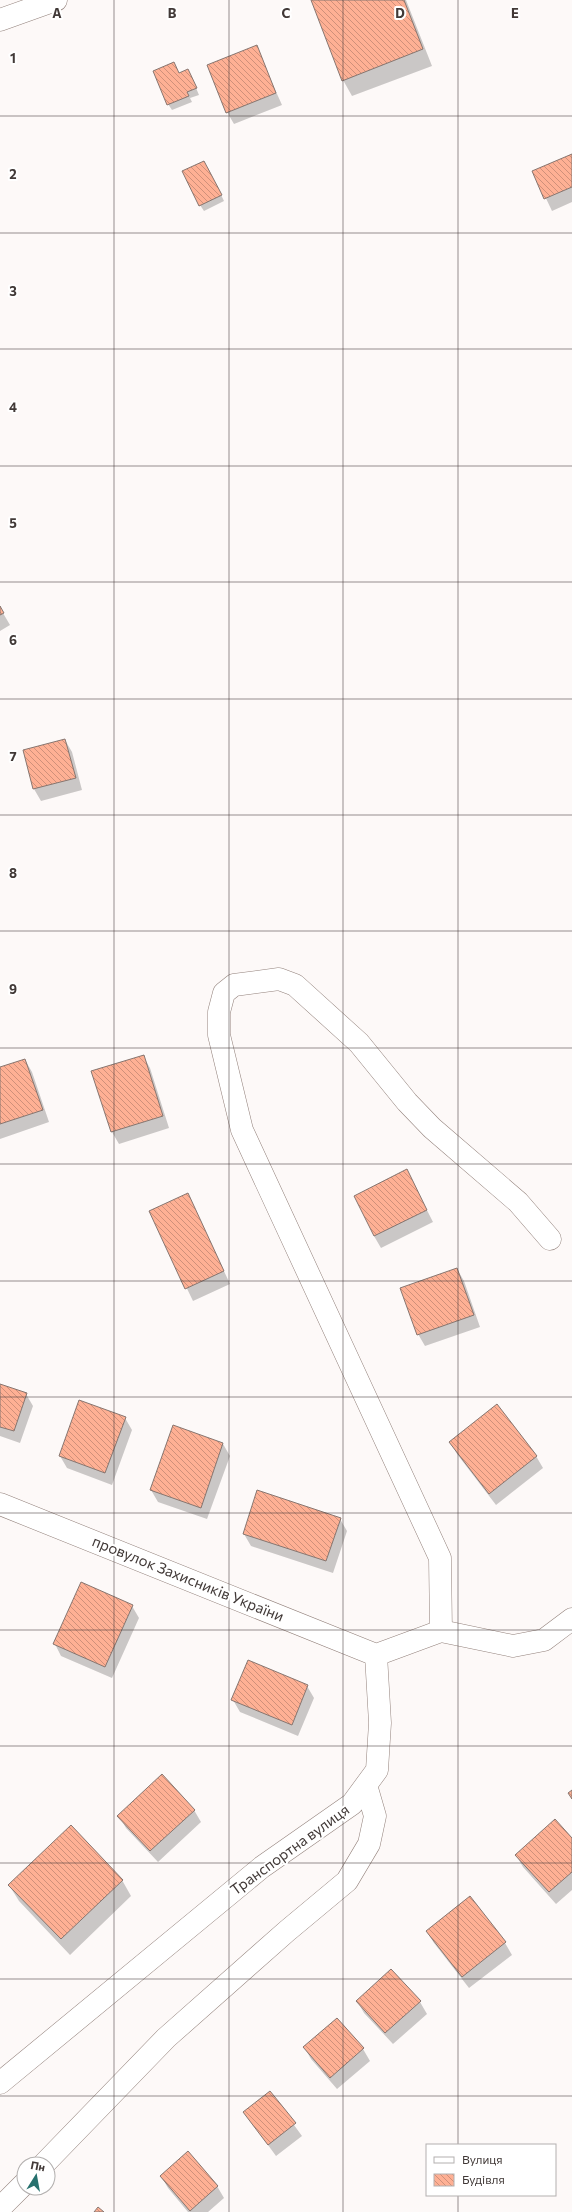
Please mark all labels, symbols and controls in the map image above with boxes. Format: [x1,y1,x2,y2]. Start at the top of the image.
text: A [52,5,62,21]
text: B [168,5,177,21]
text: C [282,5,291,21]
text: D [395,5,405,21]
text: E [511,5,519,21]
text: 1 [10,50,16,66]
text: 2 [9,166,17,182]
text: 3 [9,283,17,299]
text: 4 [9,399,17,415]
text: 5 [9,515,17,531]
text: 6 [9,632,17,648]
text: 7 [9,748,17,764]
text: 8 [9,865,17,881]
text: 9 [9,981,17,997]
street label: провулок Захисників України [90,1531,287,1625]
street label: Транспортна вулиця [227,1800,352,1898]
legend [426,2144,556,2196]
text: Вулиця [462,2152,503,2166]
north arrow [16,2156,56,2196]
text: Пн [30,2158,46,2173]
text: Будівля [462,2172,505,2186]

